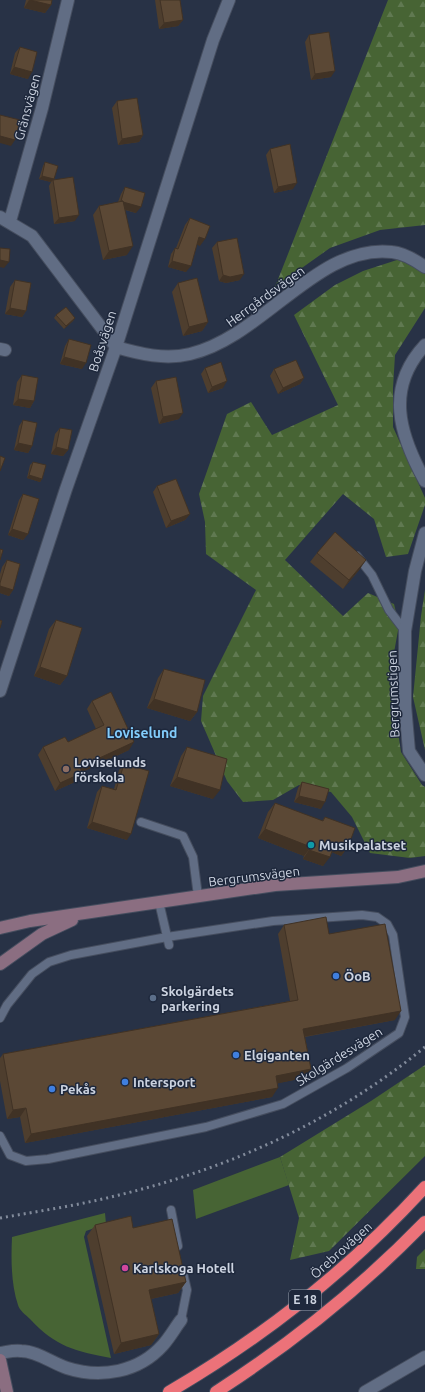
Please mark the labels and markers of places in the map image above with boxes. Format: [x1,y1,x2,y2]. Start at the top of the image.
place label: Loviselunds förskola [74,755,146,784]
marker: Loviselunds förskola [61,764,71,774]
place label: Musikpalatset [319,838,406,852]
marker: Musikpalatset [306,840,316,850]
place label: ÖoB [344,969,371,983]
marker: ÖoB [331,971,341,981]
place label: Skolgärdets parkering [161,984,234,1013]
marker: Skolgärdets parkering [148,993,158,1003]
place label: Elgiganten [244,1048,310,1062]
marker: Elgiganten [231,1050,241,1060]
place label: Intersport [133,1075,196,1089]
marker: Intersport [120,1077,130,1087]
place label: Pekås [60,1082,96,1096]
marker: Pekås [47,1084,57,1094]
place label: Karlskoga Hotell [133,1261,235,1275]
marker: Karlskoga Hotell [120,1263,130,1273]

